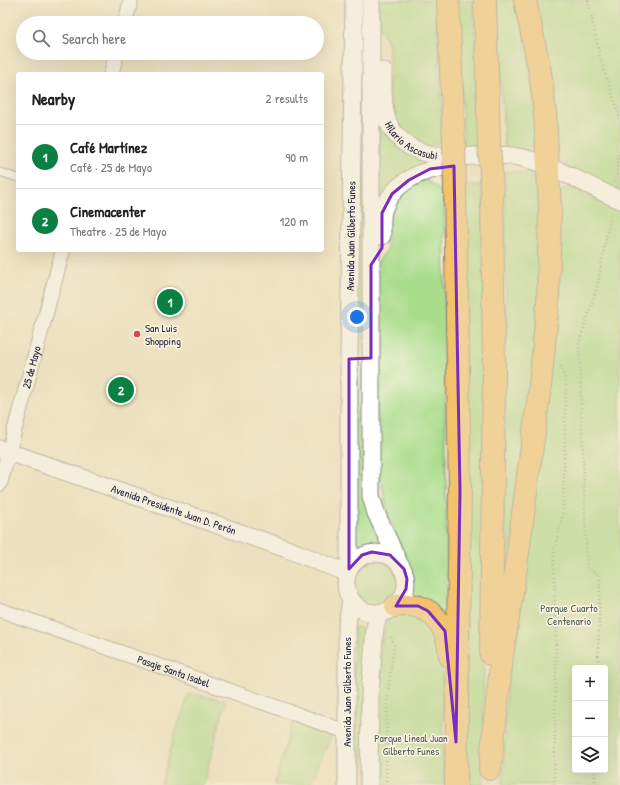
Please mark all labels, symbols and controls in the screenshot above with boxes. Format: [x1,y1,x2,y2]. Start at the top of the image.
search box [16,16,324,60]
icon: search [30,27,52,49]
text: Search here [62,28,126,49]
text: Nearby [32,87,75,110]
text: 2 results [266,89,308,107]
street label: Hilario Ascasubi [382,119,438,163]
text: Café Martínez [70,137,147,158]
text: 1 [43,148,47,166]
text: 90 m [286,148,308,166]
text: Café · 25 de Mayo [70,158,152,176]
street label: Avenida Juan Gilberto Funes [343,181,358,291]
text: Cinemacenter [70,201,146,222]
text: 2 [42,212,48,230]
text: 120 m [280,212,308,230]
text: Theatre · 25 de Mayo [70,222,166,240]
pin: 1 [157,287,183,317]
your location [347,307,367,327]
place label: San Luis Shopping [145,321,181,348]
marker: San Luis Shopping [132,329,142,339]
street label: 25 de Mayo [19,344,44,390]
pin: 2 [108,375,134,405]
street label: Avenida Presidente Juan D. Perón [109,481,238,538]
park label: Parque Cuarto Centenario [540,601,598,628]
street label: Avenida Juan Gilberto Funes [340,637,354,747]
street label: Pasaje Santa Isabel [136,652,212,690]
map controls [572,665,608,773]
button: + [572,665,608,701]
button: − [572,701,608,737]
park label: Parque Lineal Juan Gilberto Funes [374,731,448,758]
button: layers [572,737,608,773]

